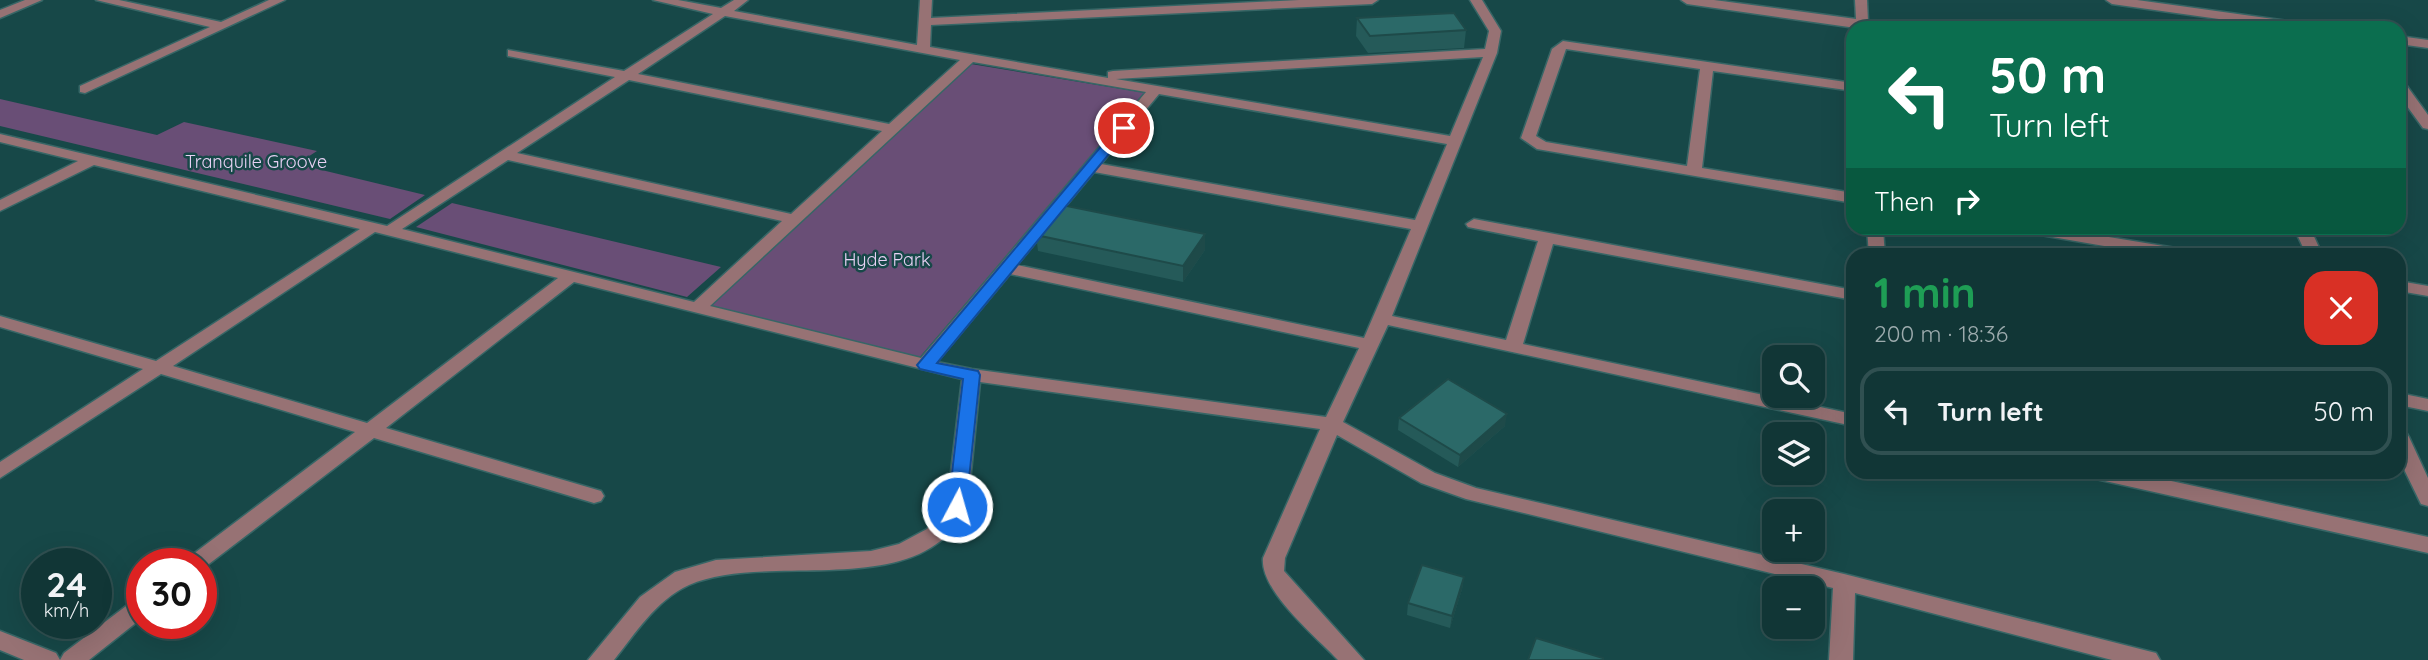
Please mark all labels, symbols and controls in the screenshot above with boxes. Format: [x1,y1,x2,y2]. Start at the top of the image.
text: 50 m [1989,44,2106,105]
icon: left [1874,49,1965,140]
pin [1094,98,1154,158]
text: Turn left [1989,105,2110,145]
icon: arrive [1105,109,1143,147]
park label: Tranquile Groove [185,150,327,173]
icon: right [1948,182,1986,220]
text: Then [1874,185,1934,218]
park label: Hyde Park [843,248,931,271]
text: 1 min [1874,266,1976,319]
button: close [2304,271,2378,345]
text: 200 m · 18:36 [1874,319,2008,348]
map controls [1762,345,1825,639]
button: search [1762,345,1825,408]
icon: left [1878,392,1916,430]
text: Turn left [1937,395,2044,428]
text: 50 m [2314,395,2374,428]
button: layers [1762,422,1825,485]
position arrow [920,470,994,544]
button: + [1762,499,1825,562]
speed limit sign: 30 [126,548,217,639]
text: 24 [46,562,87,606]
button: − [1762,576,1825,639]
text: km/h [44,599,89,622]

